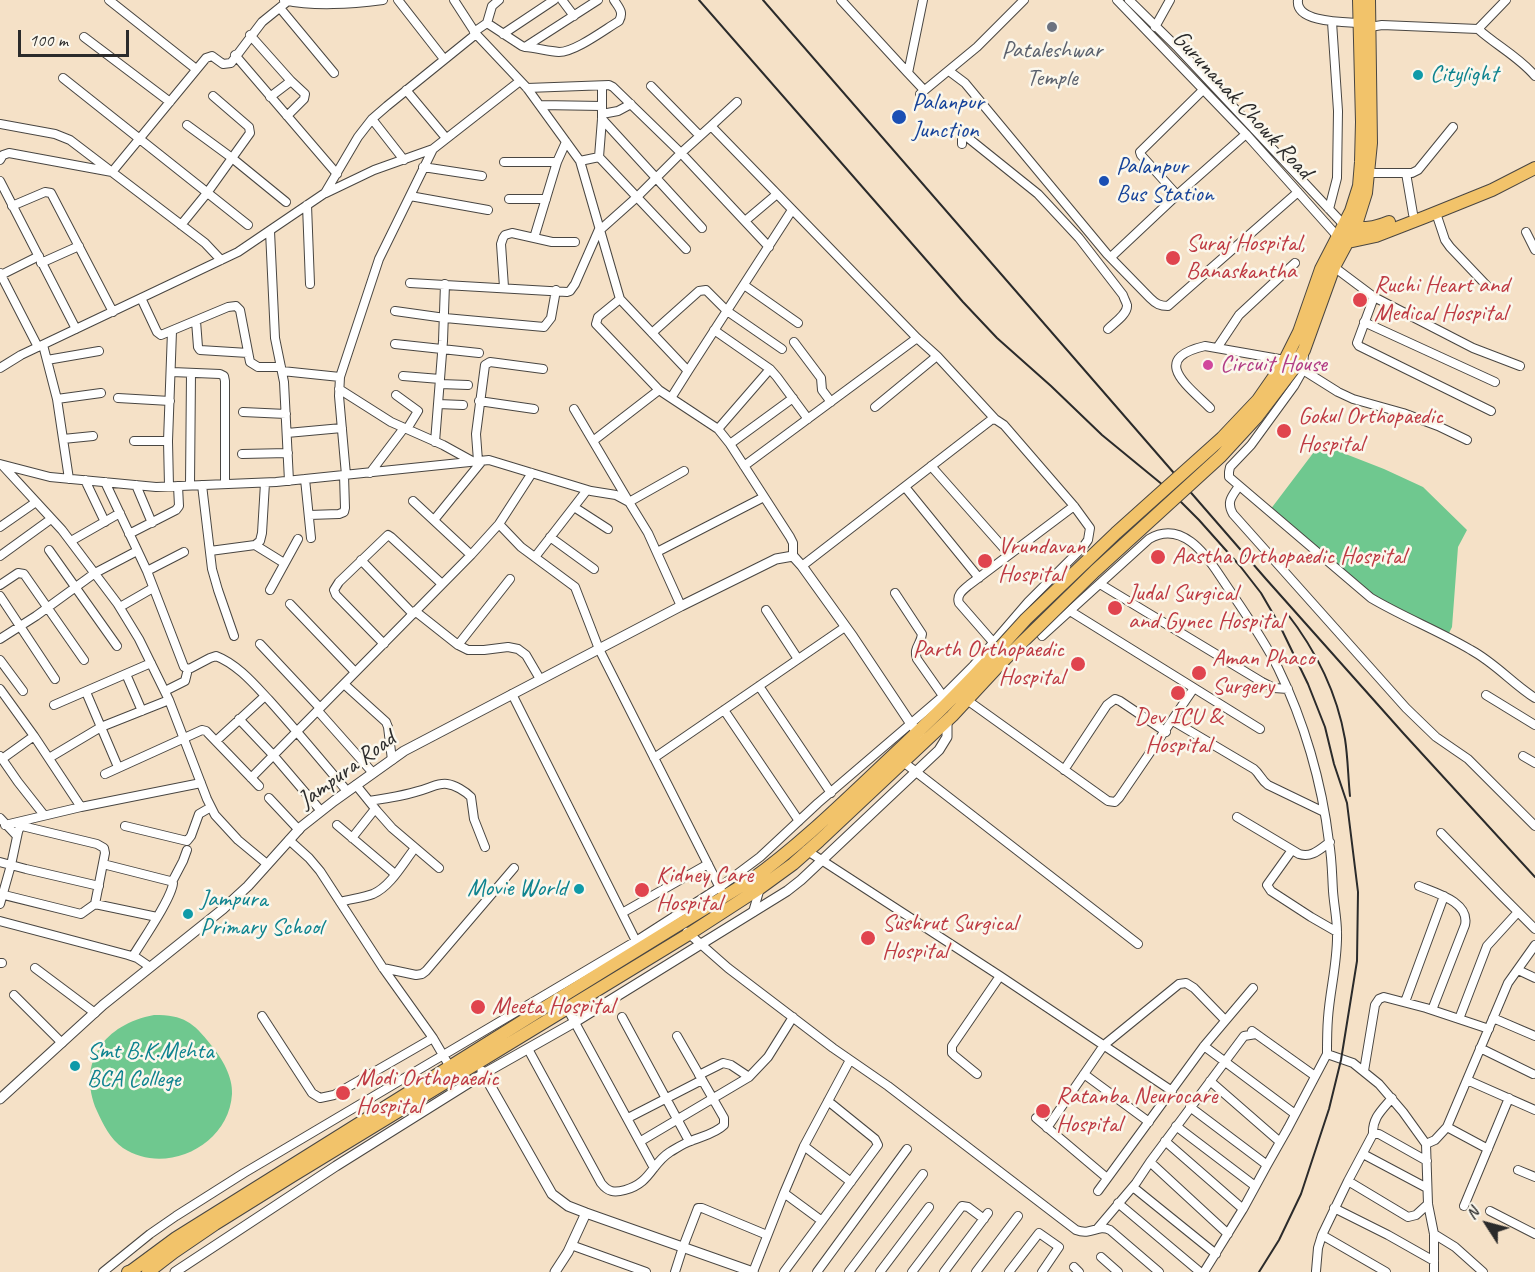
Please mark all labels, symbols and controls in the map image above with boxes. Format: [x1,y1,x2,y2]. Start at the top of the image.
scale bar [21,18,132,56]
marker: Pataleshwar Temple [1045,20,1059,34]
street label: Gurunanak Chowk Road [1166,25,1318,185]
text: 100 m [29,29,68,51]
place label: Pataleshwar Temple [1002,37,1102,93]
place label: Citylight [1430,61,1498,89]
marker: Citylight [1411,68,1425,82]
place label: Palanpur Junction [912,89,984,145]
marker: Palanpur Junction [890,108,908,126]
place label: Palanpur Bus Station [1116,153,1214,209]
marker: Palanpur Bus Station [1097,174,1111,188]
place label: Suraj Hospital, Banaskantha [1186,230,1305,286]
marker: Suraj Hospital, Banaskantha [1164,249,1182,267]
place label: Ruchi Heart and Medical Hospital [1374,272,1509,328]
marker: Ruchi Heart and Medical Hospital [1351,291,1369,309]
place label: Circuit House [1220,351,1327,379]
marker: Circuit House [1201,358,1215,372]
place label: Gokul Orthopaedic Hospital [1298,403,1443,459]
marker: Gokul Orthopaedic Hospital [1275,422,1293,440]
place label: Vrundavan Hospital [998,533,1085,589]
place label: Aastha Orthopaedic Hospital [1172,543,1406,571]
marker: Aastha Orthopaedic Hospital [1149,548,1167,566]
marker: Vrundavan Hospital [976,552,994,570]
place label: Judal Surgical and Gynec Hospital [1128,580,1283,636]
marker: Judal Surgical and Gynec Hospital [1106,599,1124,617]
place label: Parth Orthopaedic Hospital [913,636,1064,692]
place label: Aman Phaco Surgery [1212,645,1314,701]
marker: Parth Orthopaedic Hospital [1069,655,1087,673]
marker: Aman Phaco Surgery [1190,664,1208,682]
marker: Dev ICU & Hospital [1169,684,1187,702]
place label: Dev ICU & Hospital [1134,704,1222,760]
street label: Jampura Road [293,725,401,815]
place label: Kidney Care Hospital [656,862,753,918]
place label: Movie World [467,875,567,903]
marker: Kidney Care Hospital [633,881,651,899]
marker: Movie World [572,882,586,896]
place label: Jampura Primary School [200,886,323,942]
marker: Jampura Primary School [181,907,195,921]
place label: Sushrut Surgical Hospital [882,910,1017,966]
marker: Sushrut Surgical Hospital [859,929,877,947]
place label: Meeta Hospital [492,993,614,1021]
marker: Meeta Hospital [469,998,487,1016]
place label: Smt B.K.Mehta BCA College [87,1038,214,1094]
marker: Smt B.K.Mehta BCA College [68,1059,82,1073]
place label: Modi Orthopaedic Hospital [356,1065,499,1121]
place label: Ratanba Neurocare Hospital [1056,1083,1217,1139]
marker: Modi Orthopaedic Hospital [334,1084,352,1102]
marker: Ratanba Neurocare Hospital [1034,1102,1052,1120]
north arrow [1457,1194,1517,1254]
text: N [1461,1204,1483,1223]

